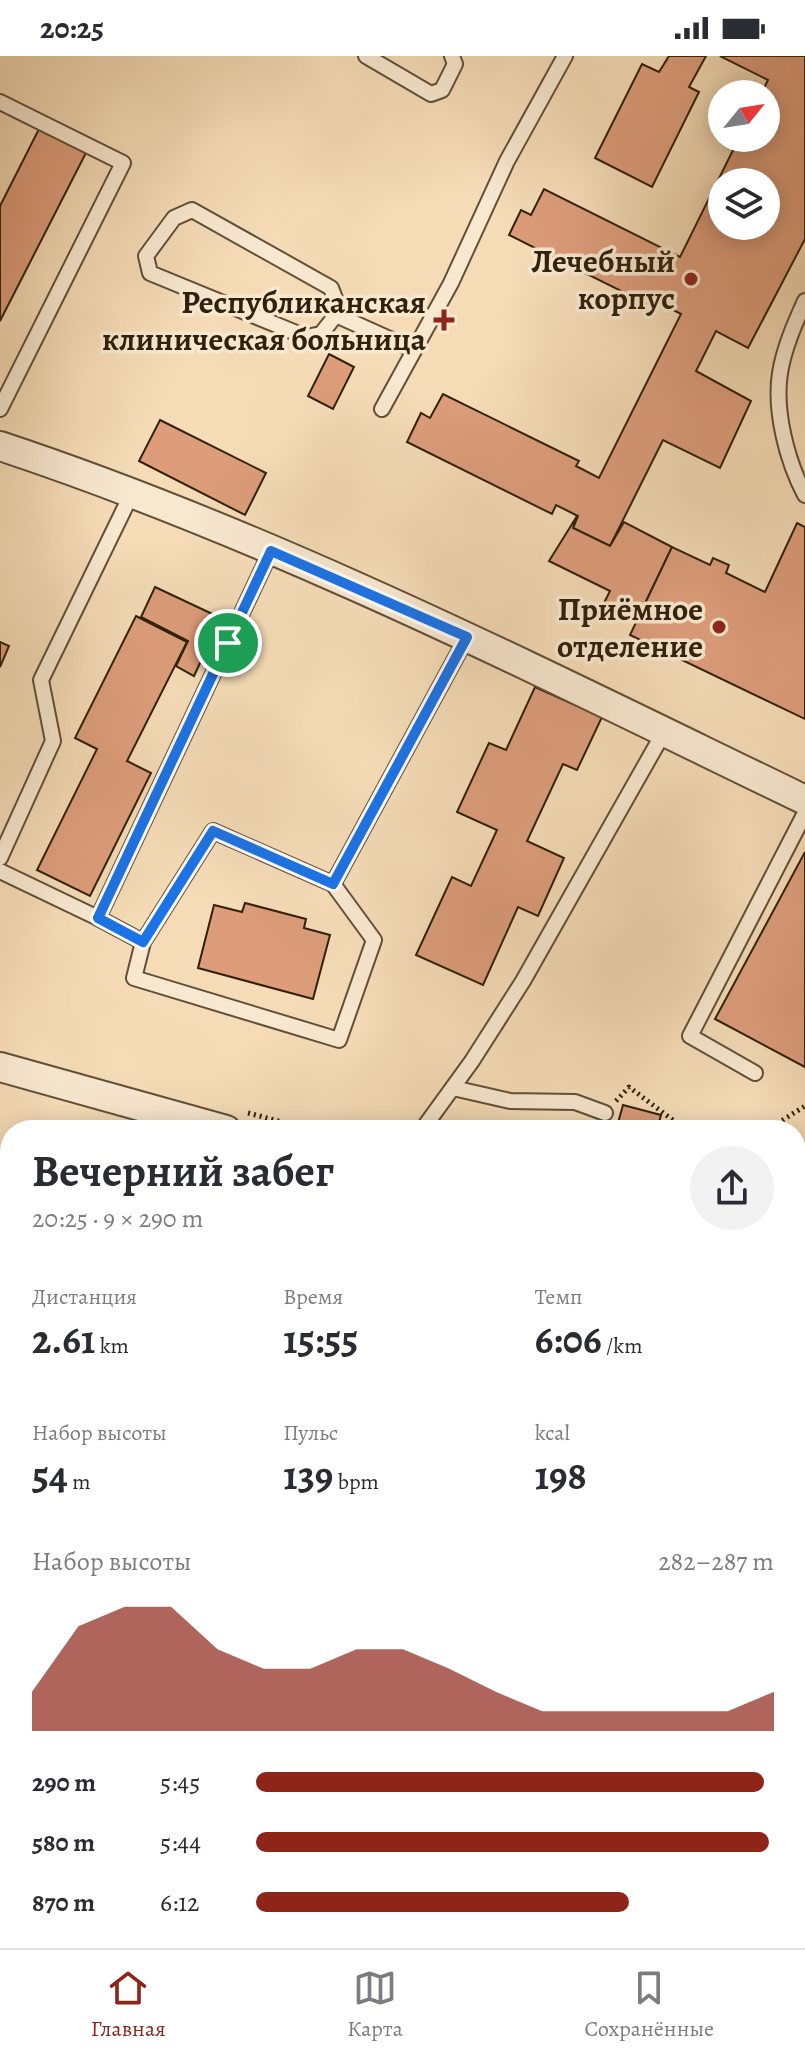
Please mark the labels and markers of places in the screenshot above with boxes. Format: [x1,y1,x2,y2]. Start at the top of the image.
place label: Лечебный корпус [531,239,675,320]
marker: Лечебный корпус [682,270,700,288]
place label: Республиканская клиническая больница [102,280,427,361]
marker: Республиканская клиническая больница [433,309,455,331]
place label: Приёмное отделение [557,587,703,668]
pin [194,609,262,677]
marker: Приёмное отделение [710,618,728,636]

